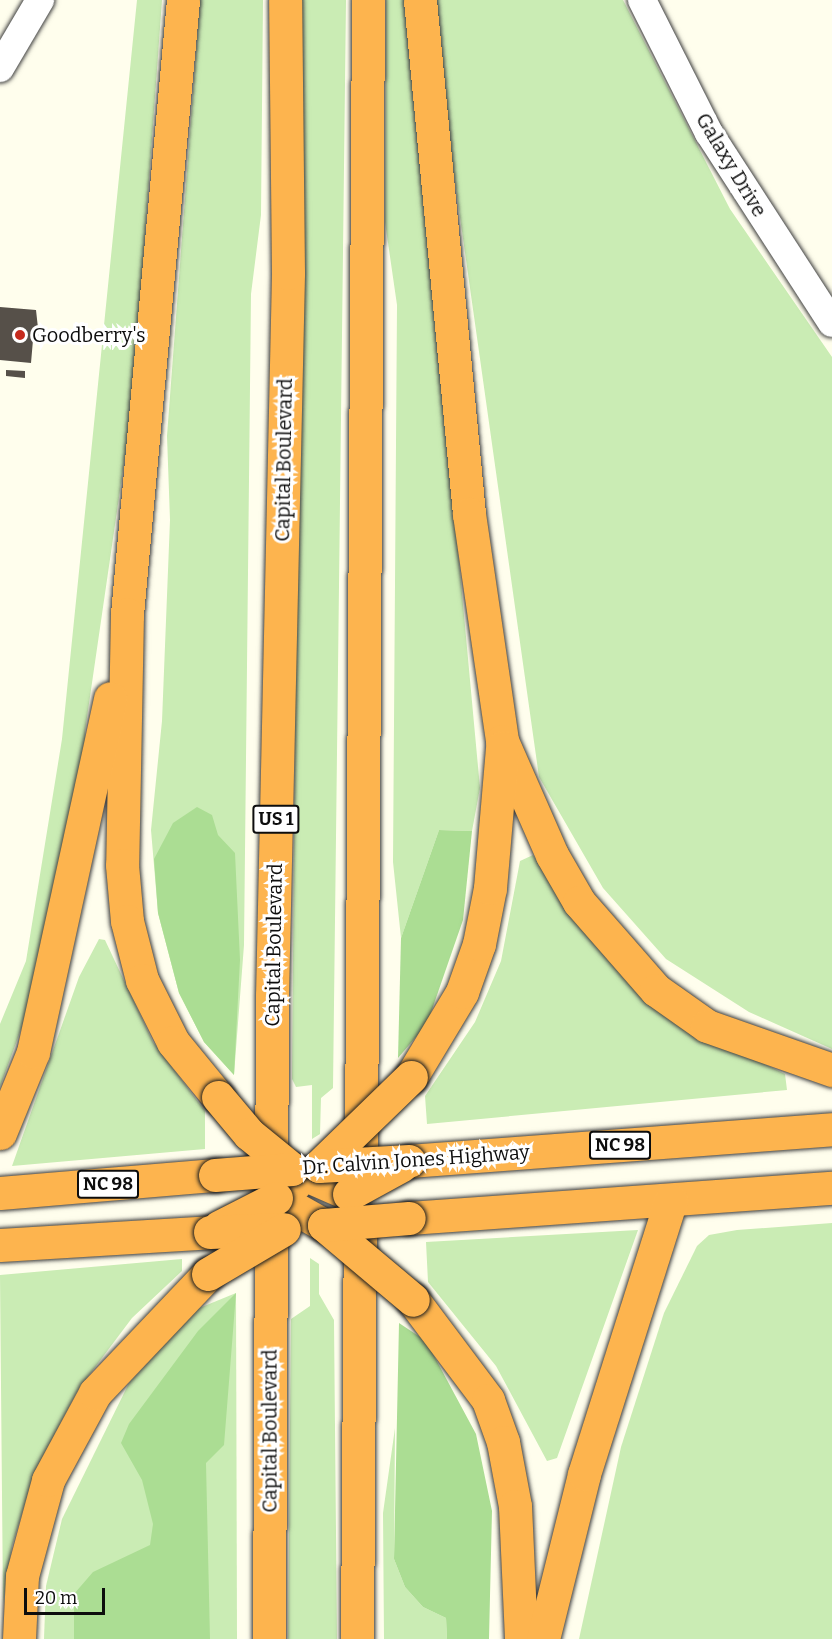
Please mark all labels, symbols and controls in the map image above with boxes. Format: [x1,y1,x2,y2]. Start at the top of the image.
street label: Galaxy Drive [691,109,771,221]
place label: Goodberry's [32,323,146,347]
marker: Goodberry's [13,328,27,342]
street label: Capital Boulevard [271,378,297,542]
road number: US 1 [252,804,300,834]
street label: Capital Boulevard [261,863,287,1027]
road number: NC 98 [588,1130,652,1160]
street label: Dr. Calvin Jones Highway [302,1140,530,1180]
road number: NC 98 [76,1169,140,1199]
street label: Capital Boulevard [258,1349,282,1513]
scale bar [27,1576,108,1614]
text: 20 m [35,1587,77,1609]

